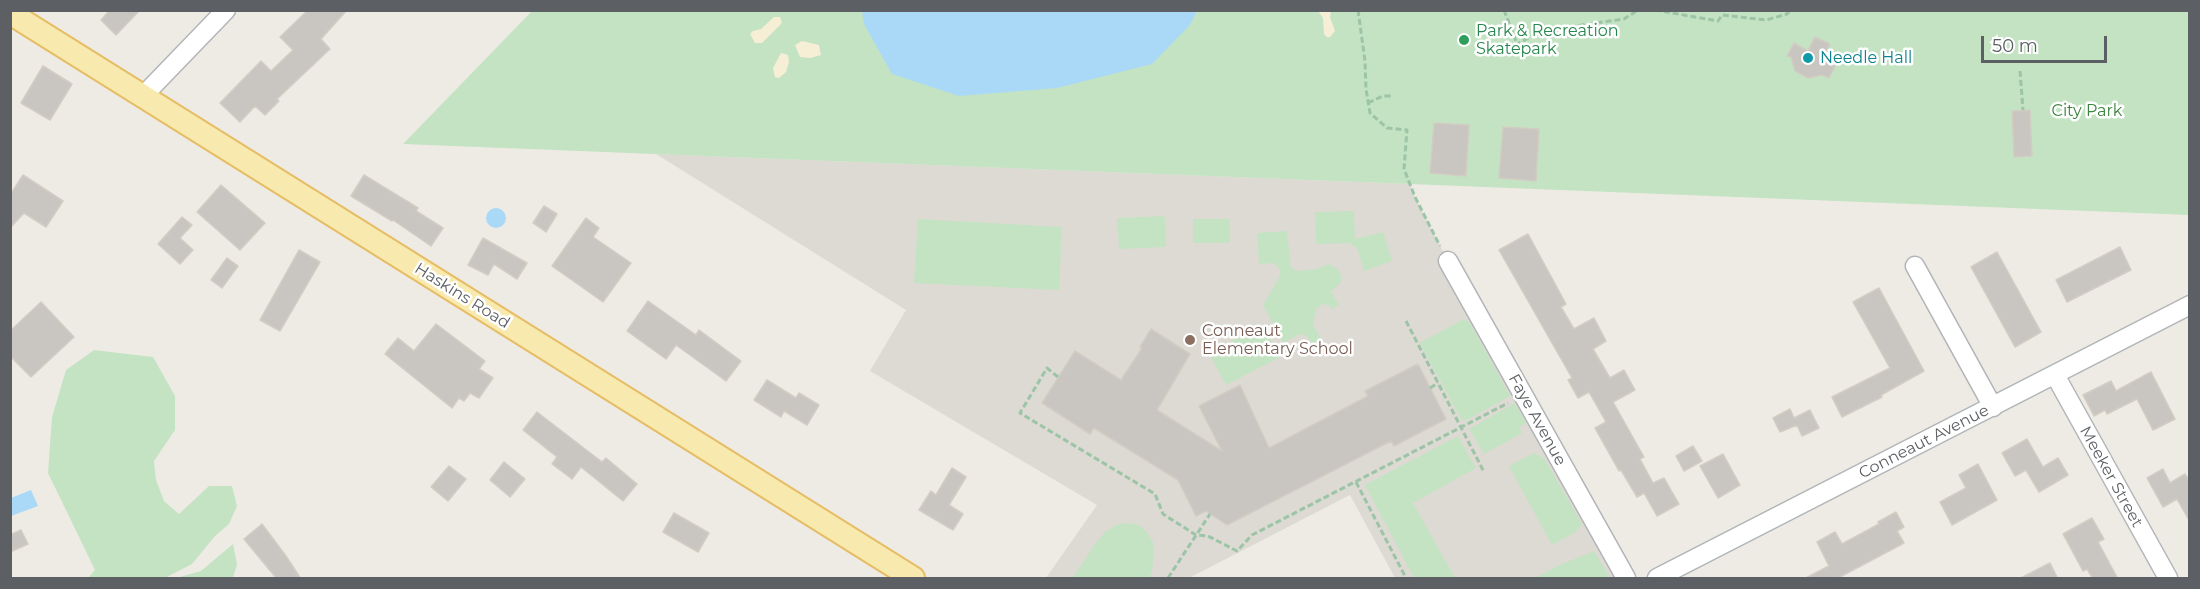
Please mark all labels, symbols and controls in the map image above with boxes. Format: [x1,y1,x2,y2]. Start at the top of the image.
place label: Park & Recreation Skatepark [1476,21,1619,59]
scale bar [1984,24,2110,62]
marker: Park & Recreation Skatepark [1457,33,1471,47]
text: 50 m [1992,35,2038,57]
place label: Needle Hall [1820,48,1912,68]
marker: Needle Hall [1801,51,1815,65]
park label: City Park [2052,101,2122,121]
street label: Haskins Road [411,259,513,333]
place label: Conneaut Elementary School [1202,321,1353,359]
marker: Conneaut Elementary School [1183,333,1197,347]
street label: Faye Avenue [1504,371,1570,469]
street label: Conneaut Avenue [1856,401,1992,483]
street label: Meeker Street [2075,423,2147,531]

